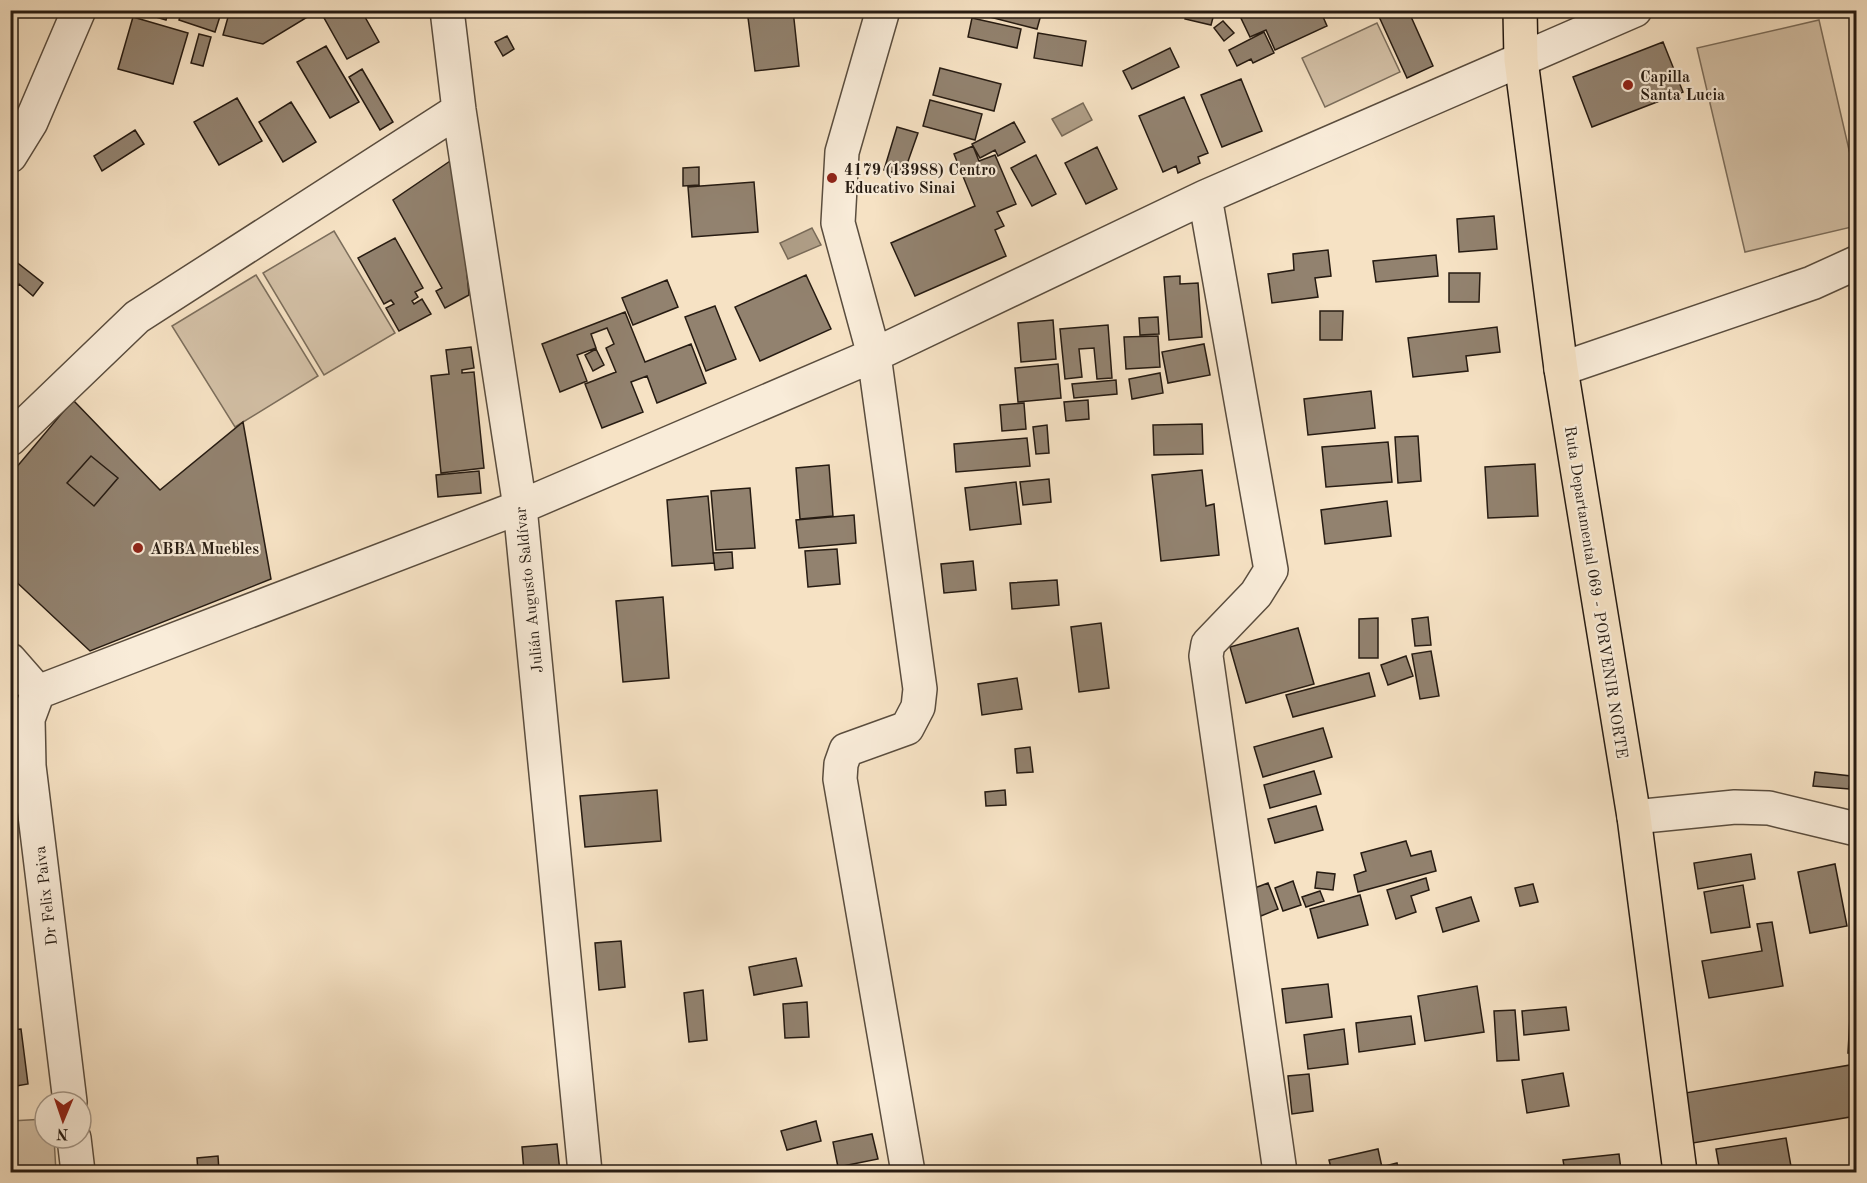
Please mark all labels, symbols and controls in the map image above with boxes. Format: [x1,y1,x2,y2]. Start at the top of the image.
place label: Capilla Santa Lucia [1640,70,1725,104]
marker: Capilla Santa Lucia [1621,78,1635,92]
place label: 4179 (13988) Centro Educativo Sinai [844,162,996,197]
marker: 4179 (13988) Centro Educativo Sinai [825,171,839,185]
street label: Ruta Departamental 069 - PORVENIR NORTE [1561,425,1629,760]
street label: Julián Augusto Saldívar [513,505,547,674]
marker: ABBA Muebles [131,541,145,555]
place label: ABBA Muebles [150,542,259,558]
street label: Dr Felix Paiva [33,845,61,946]
north arrow [33,1090,93,1150]
text: N [55,1125,69,1141]

